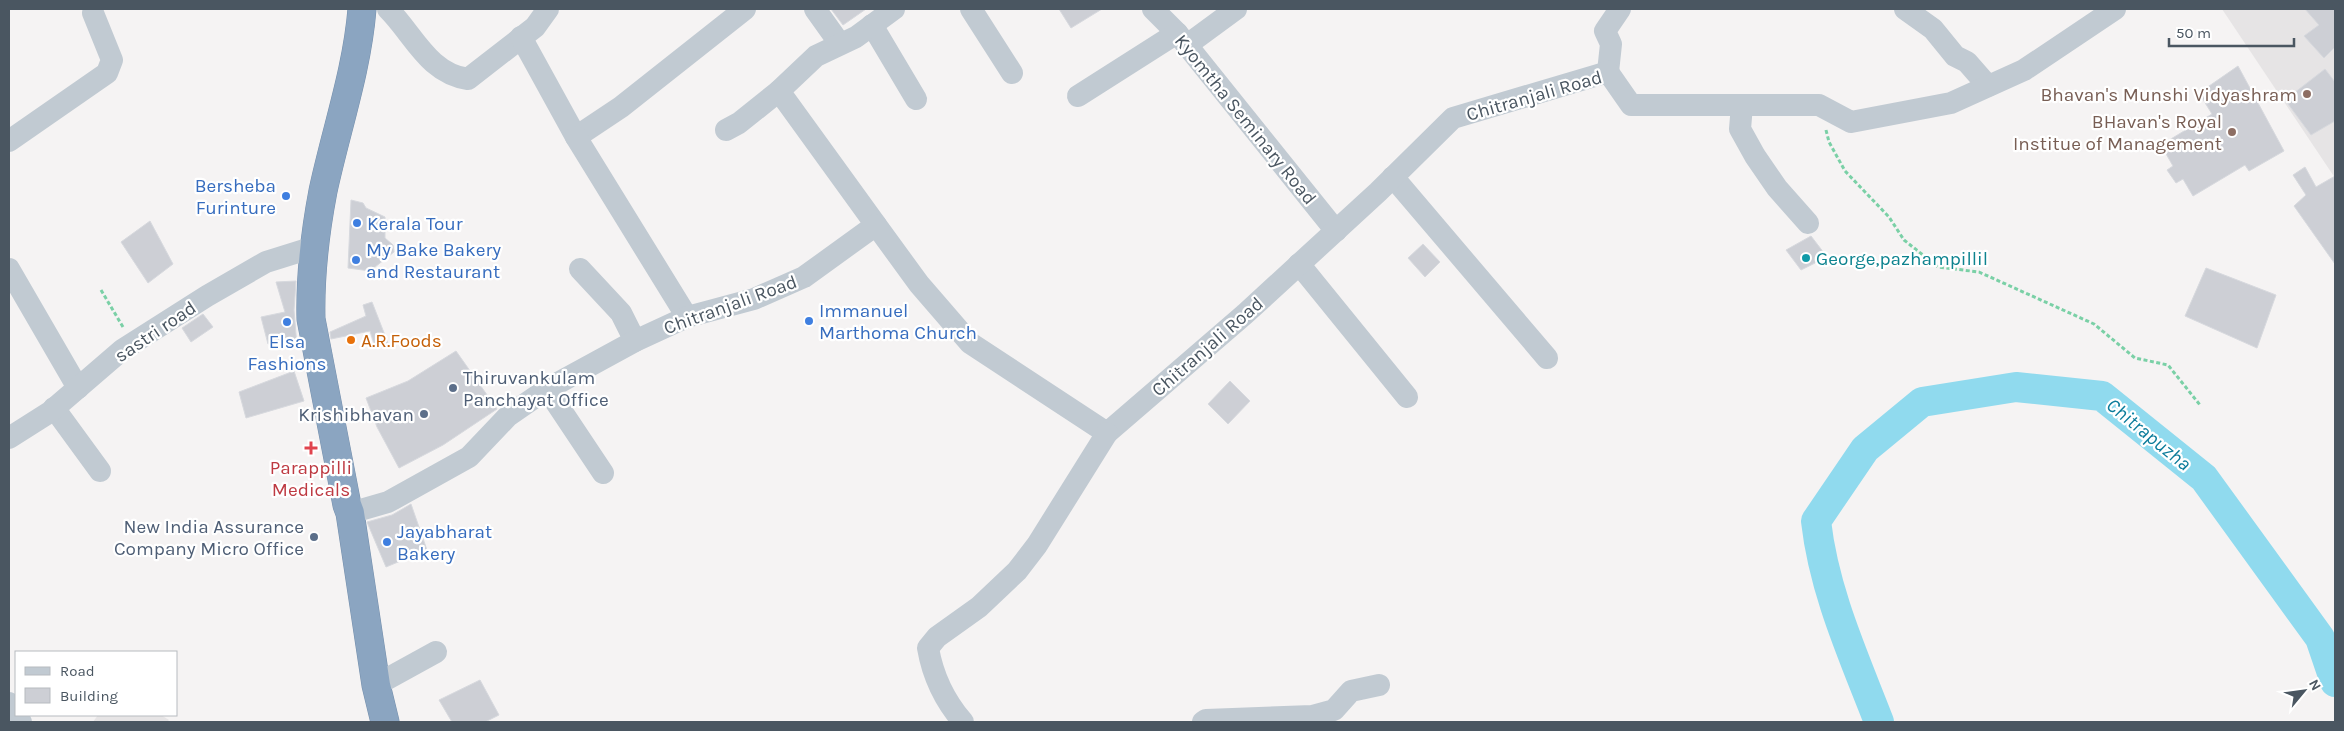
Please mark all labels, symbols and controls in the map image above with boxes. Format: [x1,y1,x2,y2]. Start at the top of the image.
scale bar [2169,15,2294,47]
text: 50 m [2176,24,2211,42]
street label: Kyomtha Seminary Road [1170,30,1321,209]
street label: Chitranjali Road [1464,66,1605,126]
place label: Bhavan's Munshi Vidyashram [2041,84,2297,106]
marker: Bhavan's Munshi Vidyashram [2301,88,2313,100]
place label: BHavan's Royal Institue of Management [2013,111,2222,155]
marker: BHavan's Royal Institue of Management [2226,126,2238,138]
place label: Bersheba Furinture [195,175,276,219]
marker: Bersheba Furinture [280,190,292,202]
place label: Kerala Tour [367,213,463,235]
marker: Kerala Tour [351,217,363,229]
place label: My Bake Bakery and Restaurant [366,239,501,283]
place label: George,pazhampillil [1816,248,1988,270]
marker: George,pazhampillil [1800,252,1812,264]
marker: My Bake Bakery and Restaurant [350,254,362,266]
street label: Chitranjali Road [661,271,800,339]
street label: Chitranjali Road [1147,292,1268,401]
street label: sastri road [111,297,201,367]
place label: Immanuel Marthoma Church [819,300,977,344]
marker: Immanuel Marthoma Church [803,315,815,327]
marker: Elsa Fashions [281,316,293,328]
place label: A.R.Foods [361,330,442,352]
place label: Elsa Fashions [248,331,326,375]
marker: A.R.Foods [345,334,357,346]
place label: Thiruvankulam Panchayat Office [463,367,609,411]
marker: Thiruvankulam Panchayat Office [447,382,459,394]
water label: Chitrapuzha [2102,393,2196,475]
place label: Krishibhavan [298,404,414,426]
marker: Krishibhavan [418,408,430,420]
marker: Parappilli Medicals [305,442,317,454]
place label: Parappilli Medicals [270,457,352,501]
place label: New India Assurance Company Micro Office [114,516,304,560]
place label: Jayabharat Bakery [397,521,492,565]
marker: New India Assurance Company Micro Office [308,531,320,543]
marker: Jayabharat Bakery [381,536,393,548]
legend [15,651,178,716]
text: Road [60,662,95,680]
north arrow [2279,666,2329,716]
text: N [2305,676,2325,693]
text: Building [60,687,118,705]

